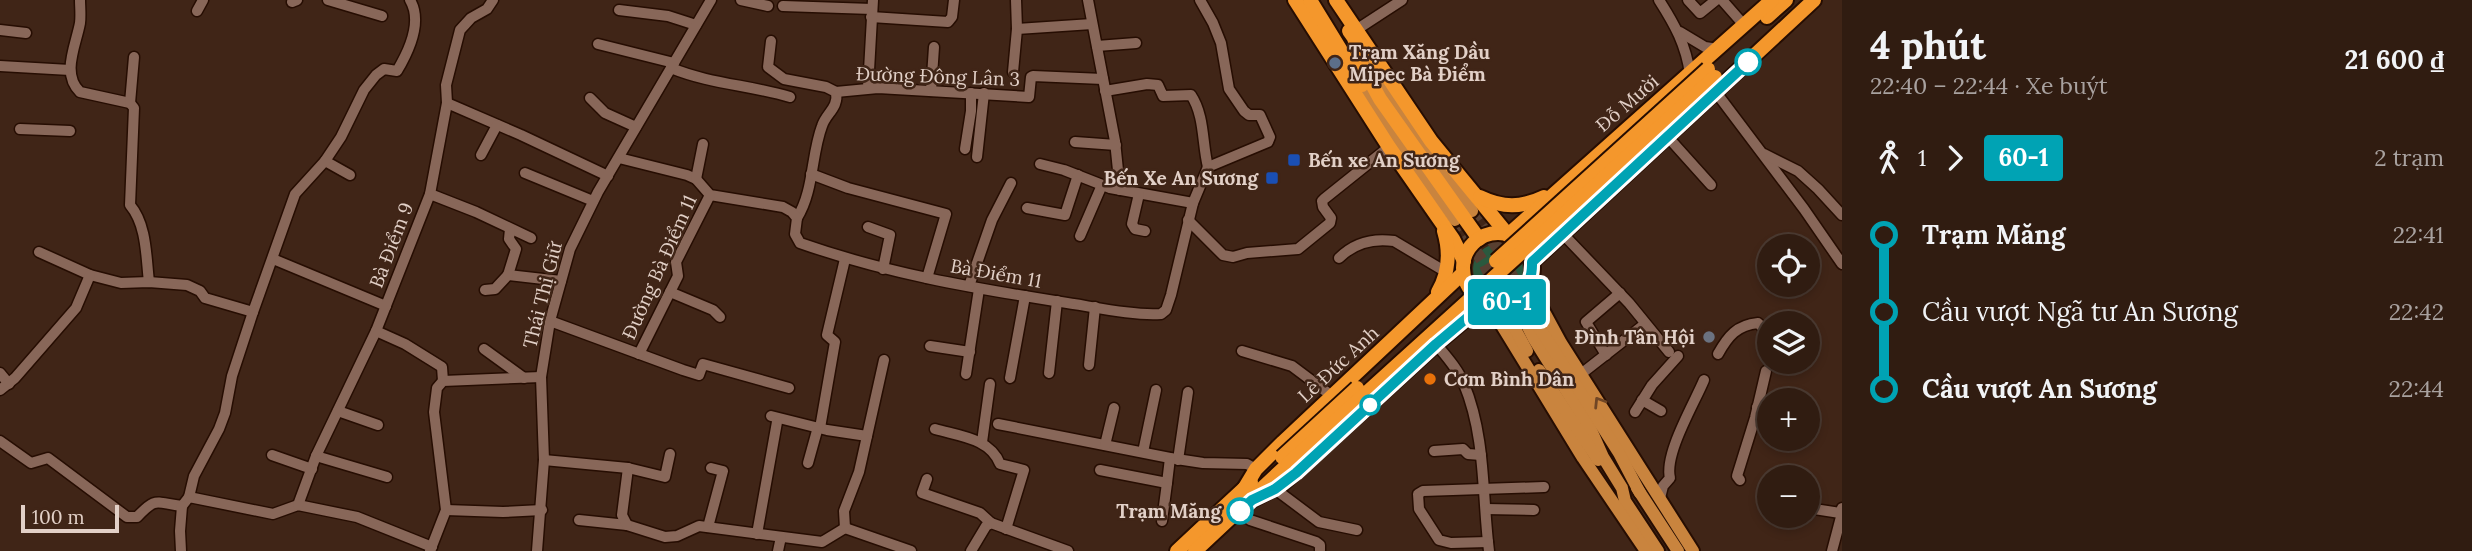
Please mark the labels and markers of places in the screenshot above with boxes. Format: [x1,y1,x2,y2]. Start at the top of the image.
place label: Trạm Xăng Dầu Mipec Bà Điểm [1349,40,1490,86]
unlabelled marker [1735,49,1761,75]
marker: Trạm Xăng Dầu Mipec Bà Điểm [1327,55,1343,71]
place label: Bến xe An Sương [1308,148,1461,172]
marker: Bến xe An Sương [1286,152,1302,168]
place label: Bến Xe An Sương [1104,166,1259,190]
marker: Bến Xe An Sương [1264,170,1280,186]
place label: Đình Tân Hội [1574,325,1695,349]
marker: Đình Tân Hội [1701,329,1717,345]
place label: Cơm Bình Dân [1444,367,1574,391]
marker: Cơm Bình Dân [1422,371,1438,387]
unlabelled marker [1360,395,1380,415]
marker: Trạm Măng [1227,498,1253,524]
place label: Trạm Măng [1116,499,1222,523]

